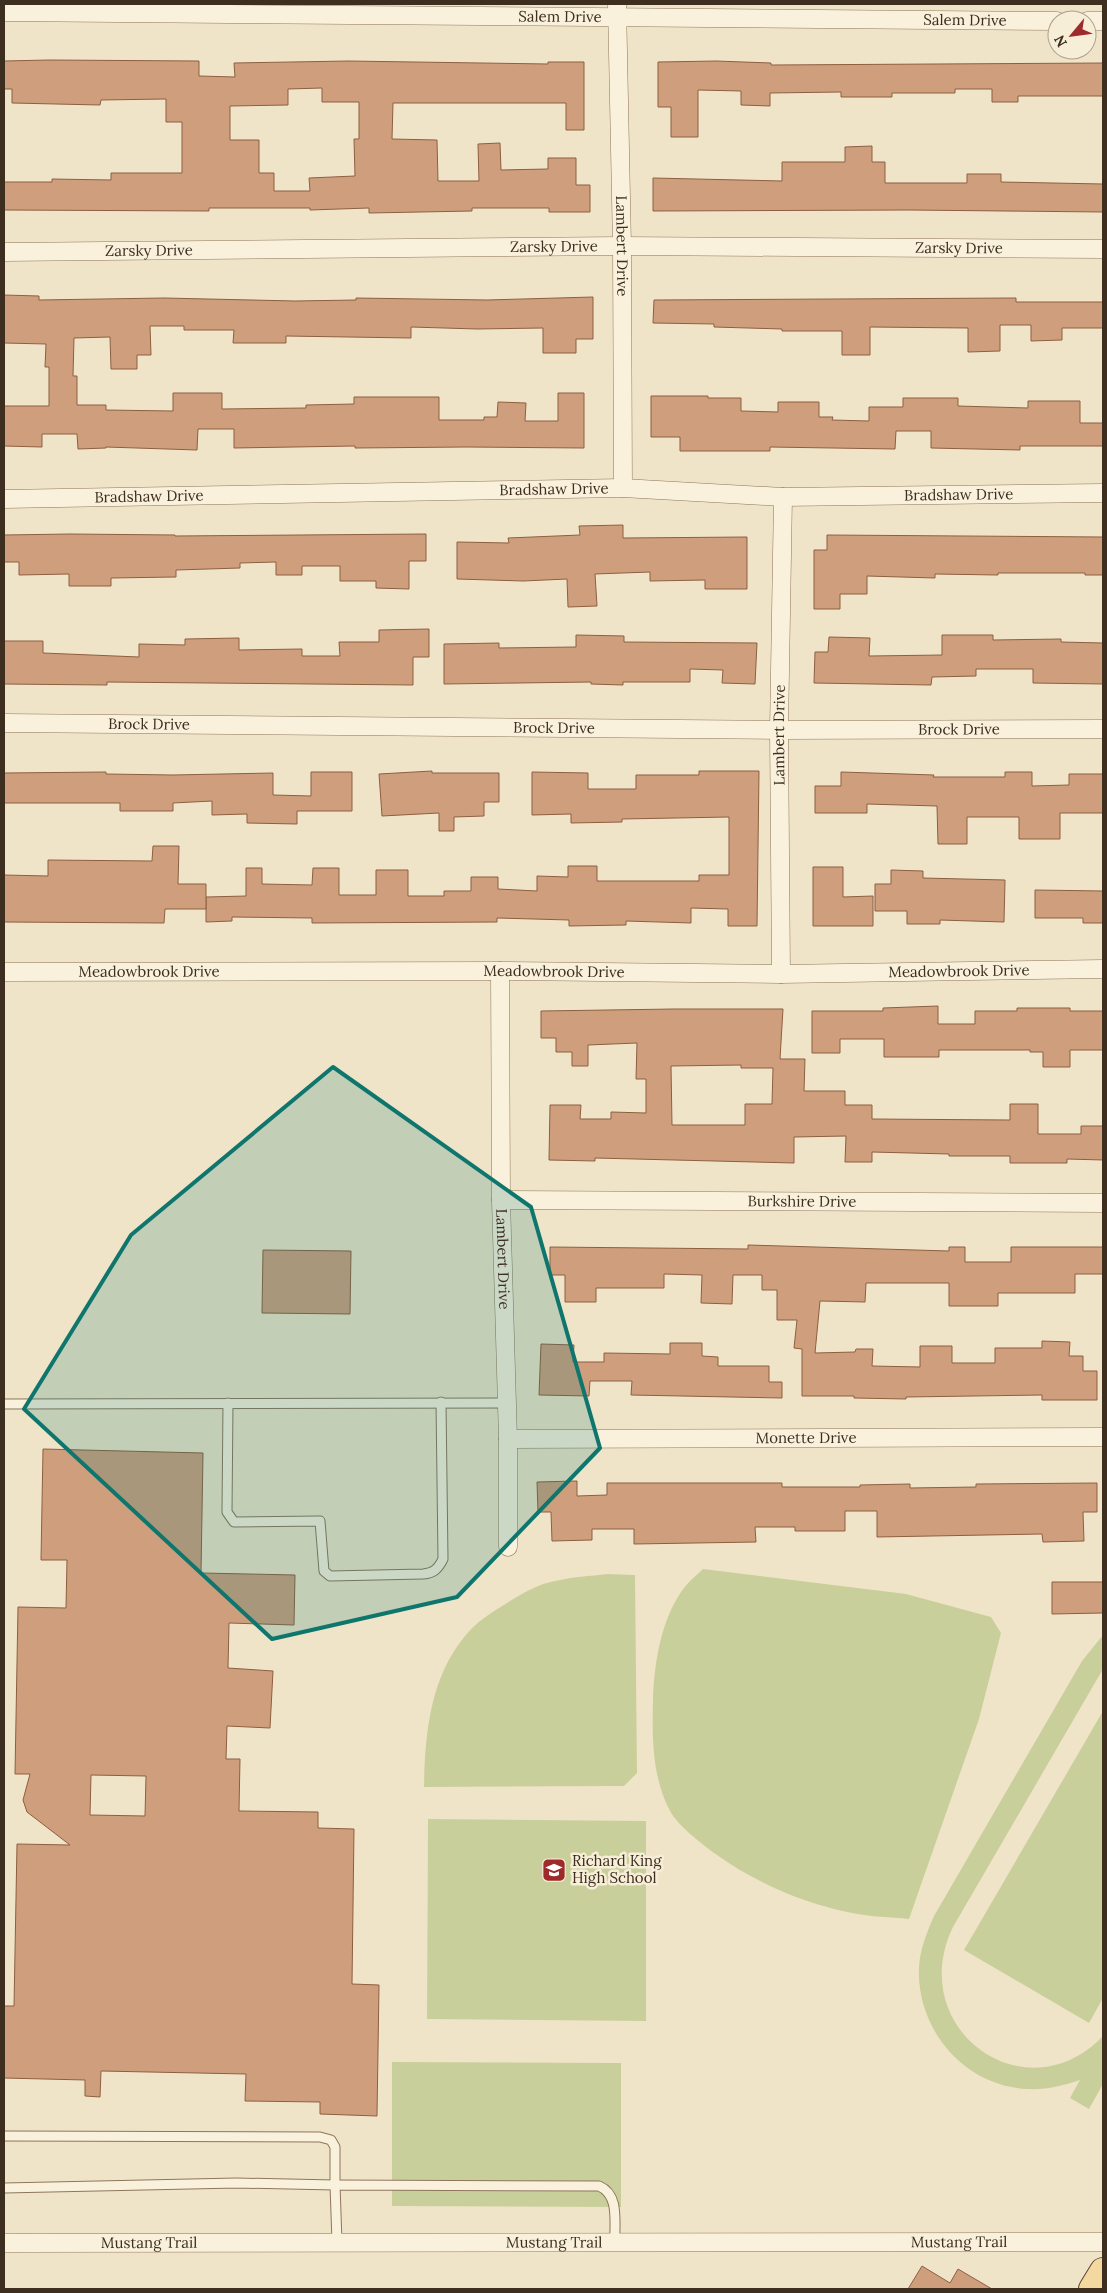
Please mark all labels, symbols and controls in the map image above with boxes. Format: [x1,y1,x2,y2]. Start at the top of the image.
street label: Salem Drive [518,6,602,26]
street label: Salem Drive [923,10,1007,30]
north arrow [1047,10,1097,60]
text: N [1050,32,1071,50]
street label: Lambert Drive [612,195,632,296]
street label: Zarsky Drive [510,236,598,256]
street label: Zarsky Drive [915,238,1003,257]
street label: Zarsky Drive [105,240,193,260]
street label: Bradshaw Drive [499,478,609,499]
street label: Bradshaw Drive [904,484,1013,504]
street label: Bradshaw Drive [94,485,204,506]
street label: Lambert Drive [769,684,789,786]
street label: Brock Drive [108,714,190,734]
street label: Brock Drive [513,718,595,737]
street label: Brock Drive [918,719,1000,739]
street label: Meadowbrook Drive [888,960,1030,981]
street label: Meadowbrook Drive [483,961,625,981]
street label: Meadowbrook Drive [78,962,220,981]
street label: Burkshire Drive [747,1191,857,1211]
street label: Lambert Drive [492,1208,514,1310]
street label: Monette Drive [755,1428,857,1447]
place label: Richard King High School [572,1851,662,1887]
school or university icon: Richard King High School [541,1857,567,1883]
street label: Mustang Trail [506,2232,602,2252]
street label: Mustang Trail [911,2232,1007,2251]
street label: Mustang Trail [101,2233,197,2252]

